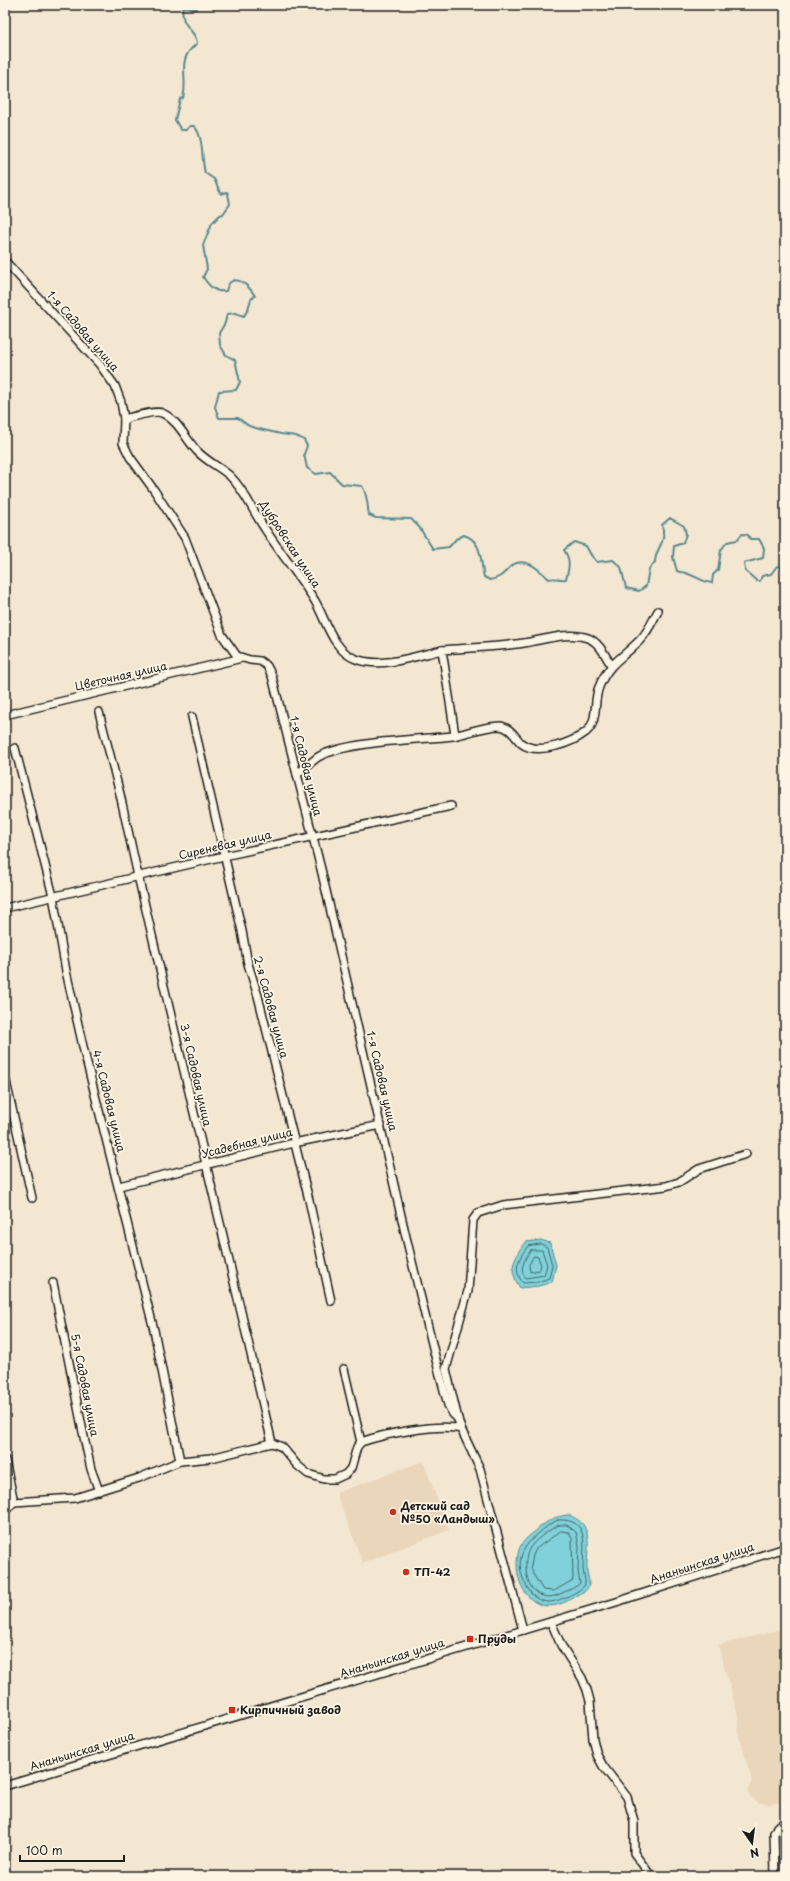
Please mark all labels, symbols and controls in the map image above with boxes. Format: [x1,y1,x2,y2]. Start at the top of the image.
street label: 1-я Садовая улица [43,286,123,375]
street label: Дубровская улица [255,496,325,591]
street label: Цветочная улица [73,657,169,694]
street label: 1-я Садовая улица [286,714,327,818]
street label: Сиреневая улица [177,826,273,863]
street label: 2-я Садовая улица [250,954,293,1060]
street label: 3-я Садовая улица [176,1022,217,1128]
street label: 1-я Садовая улица [363,1029,402,1133]
street label: 4-я Садовая улица [89,1048,130,1154]
street label: Усадебная улица [200,1123,294,1162]
street label: 5-я Садовая улица [67,1332,104,1438]
place label: Детский сад №50 «Ландыш» [400,1497,495,1527]
marker: Детский сад №50 «Ландыш» [388,1507,398,1517]
street label: Ананьинская улица [648,1538,756,1587]
place label: ТП-42 [414,1563,451,1580]
marker: ТП-42 [401,1567,411,1577]
place label: Пруды [478,1630,516,1647]
street label: Ананьинская улица [337,1633,446,1682]
marker: Пруды [465,1634,475,1644]
place label: Кирпичный завод [240,1701,341,1718]
marker: Кирпичный завод [227,1705,237,1715]
street label: Ананьинская улица [27,1726,136,1775]
north arrow [732,1823,772,1863]
scale bar [20,1837,124,1863]
text: 100 m [26,1841,63,1859]
text: N [748,1844,761,1863]

